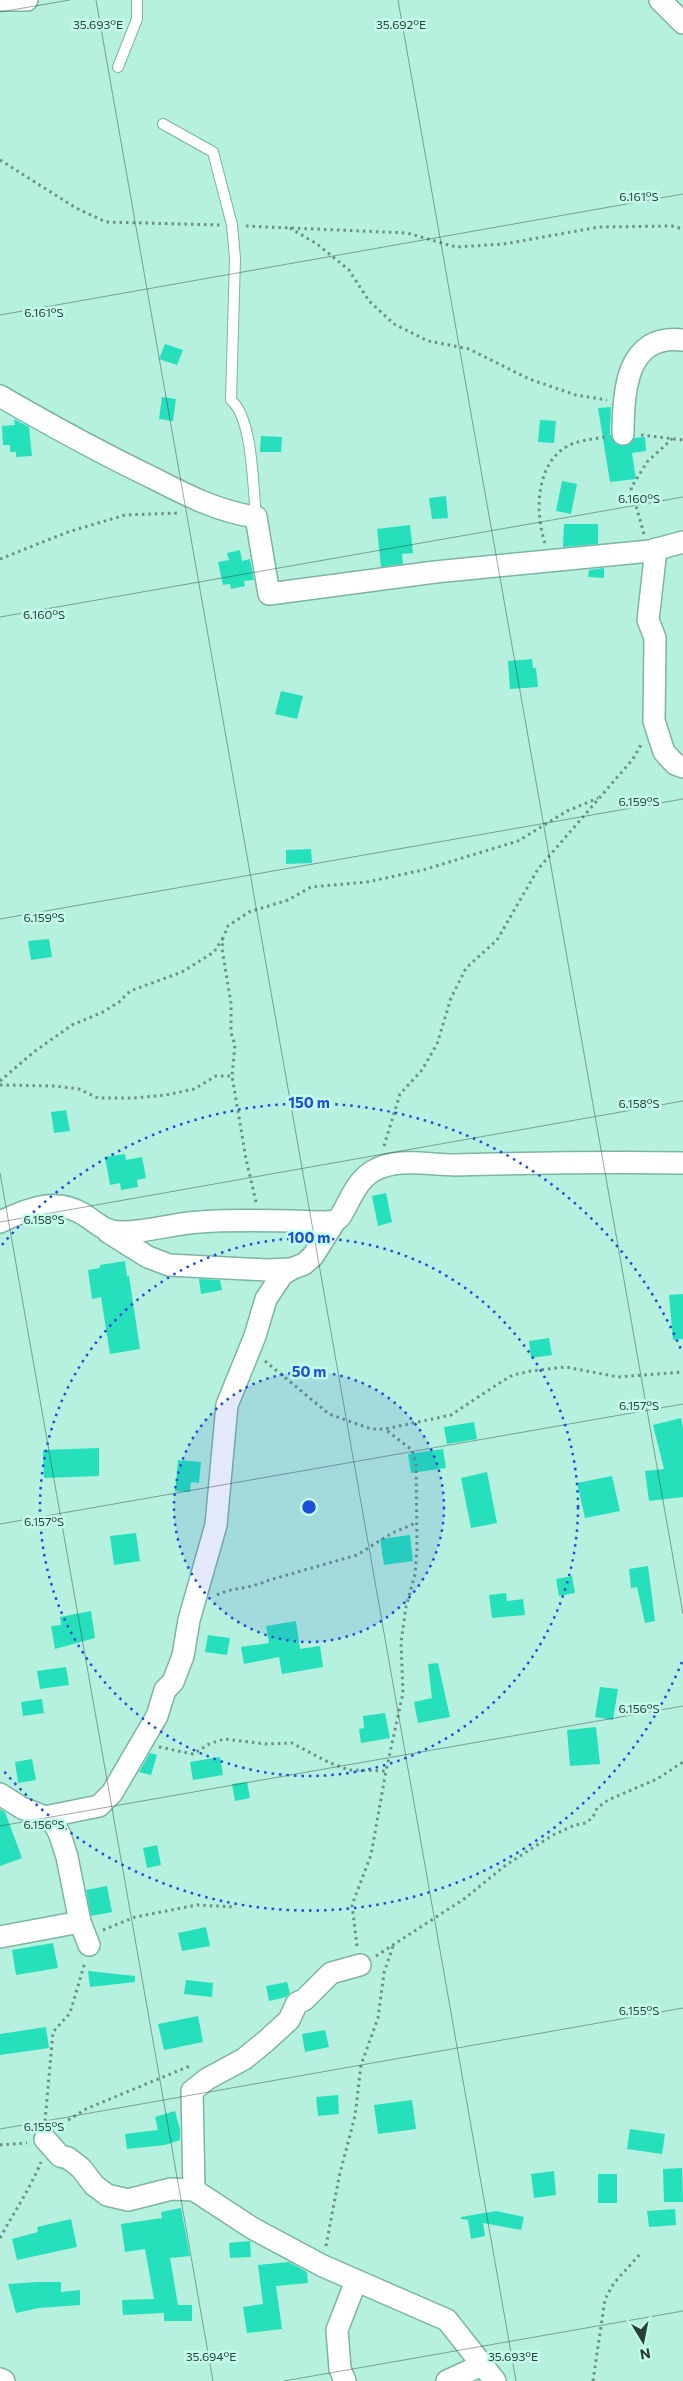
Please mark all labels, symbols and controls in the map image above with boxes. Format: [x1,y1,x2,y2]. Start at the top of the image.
text: 35.693°E [73,17,123,31]
text: 35.692°E [376,17,426,31]
text: 6.161°S [619,189,659,203]
text: 6.161°S [24,305,64,319]
text: 6.160°S [618,491,660,505]
text: 6.160°S [23,607,65,621]
text: 6.159°S [619,794,659,808]
text: 6.159°S [24,910,64,924]
text: 150 m [288,1093,330,1111]
text: 6.158°S [619,1096,659,1110]
text: 6.158°S [24,1212,64,1226]
text: 100 m [288,1228,330,1246]
text: 50 m [292,1362,326,1380]
text: 6.157°S [619,1398,659,1412]
centre of rings [300,1498,318,1516]
text: 6.157°S [24,1514,64,1528]
text: 6.156°S [619,1701,659,1715]
text: 6.156°S [24,1817,64,1831]
text: 6.155°S [619,2003,659,2017]
text: 6.155°S [24,2119,64,2133]
north arrow [618,2316,668,2366]
text: N [639,2345,652,2364]
text: 35.694°E [186,2349,236,2363]
text: 35.693°E [488,2349,538,2363]

